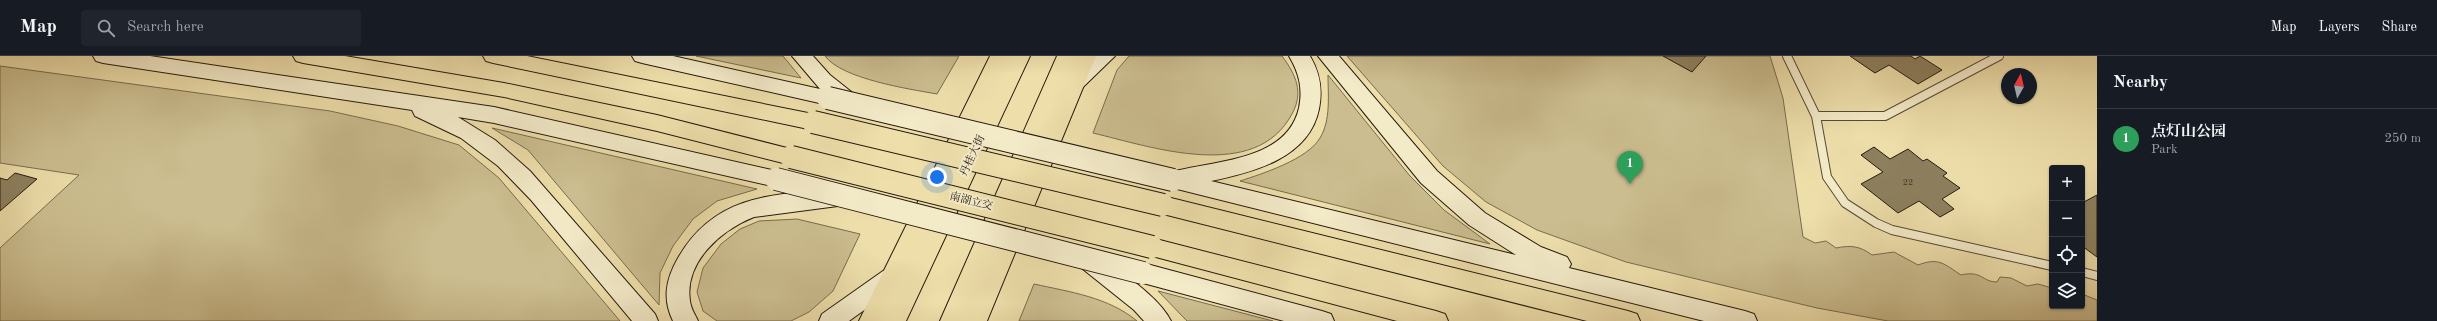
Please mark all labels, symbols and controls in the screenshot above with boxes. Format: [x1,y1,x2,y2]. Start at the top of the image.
search box [81,10,361,46]
icon: search [95,17,117,39]
text: Map [20,18,57,37]
text: Search here [127,20,204,35]
text: Map [2271,20,2297,34]
text: Layers [2319,20,2360,34]
text: Share [2382,20,2417,34]
north arrow [2001,68,2037,104]
text: Nearby [2113,74,2168,91]
text: 点灯山公园 [2151,125,2226,140]
text: 1 [2122,132,2130,145]
text: 250 m [2384,132,2421,145]
street label: 丹桂大街 [957,133,987,178]
text: Park [2151,143,2178,156]
pin: 1 [1617,151,1643,184]
map controls [2049,165,2085,309]
button: + [2049,165,2085,201]
your location [927,167,947,187]
house number: 22 [1903,178,1913,187]
street label: 南湖立交 [948,189,994,213]
button: − [2049,201,2085,237]
button: locate [2049,237,2085,273]
button: layers [2049,273,2085,309]

